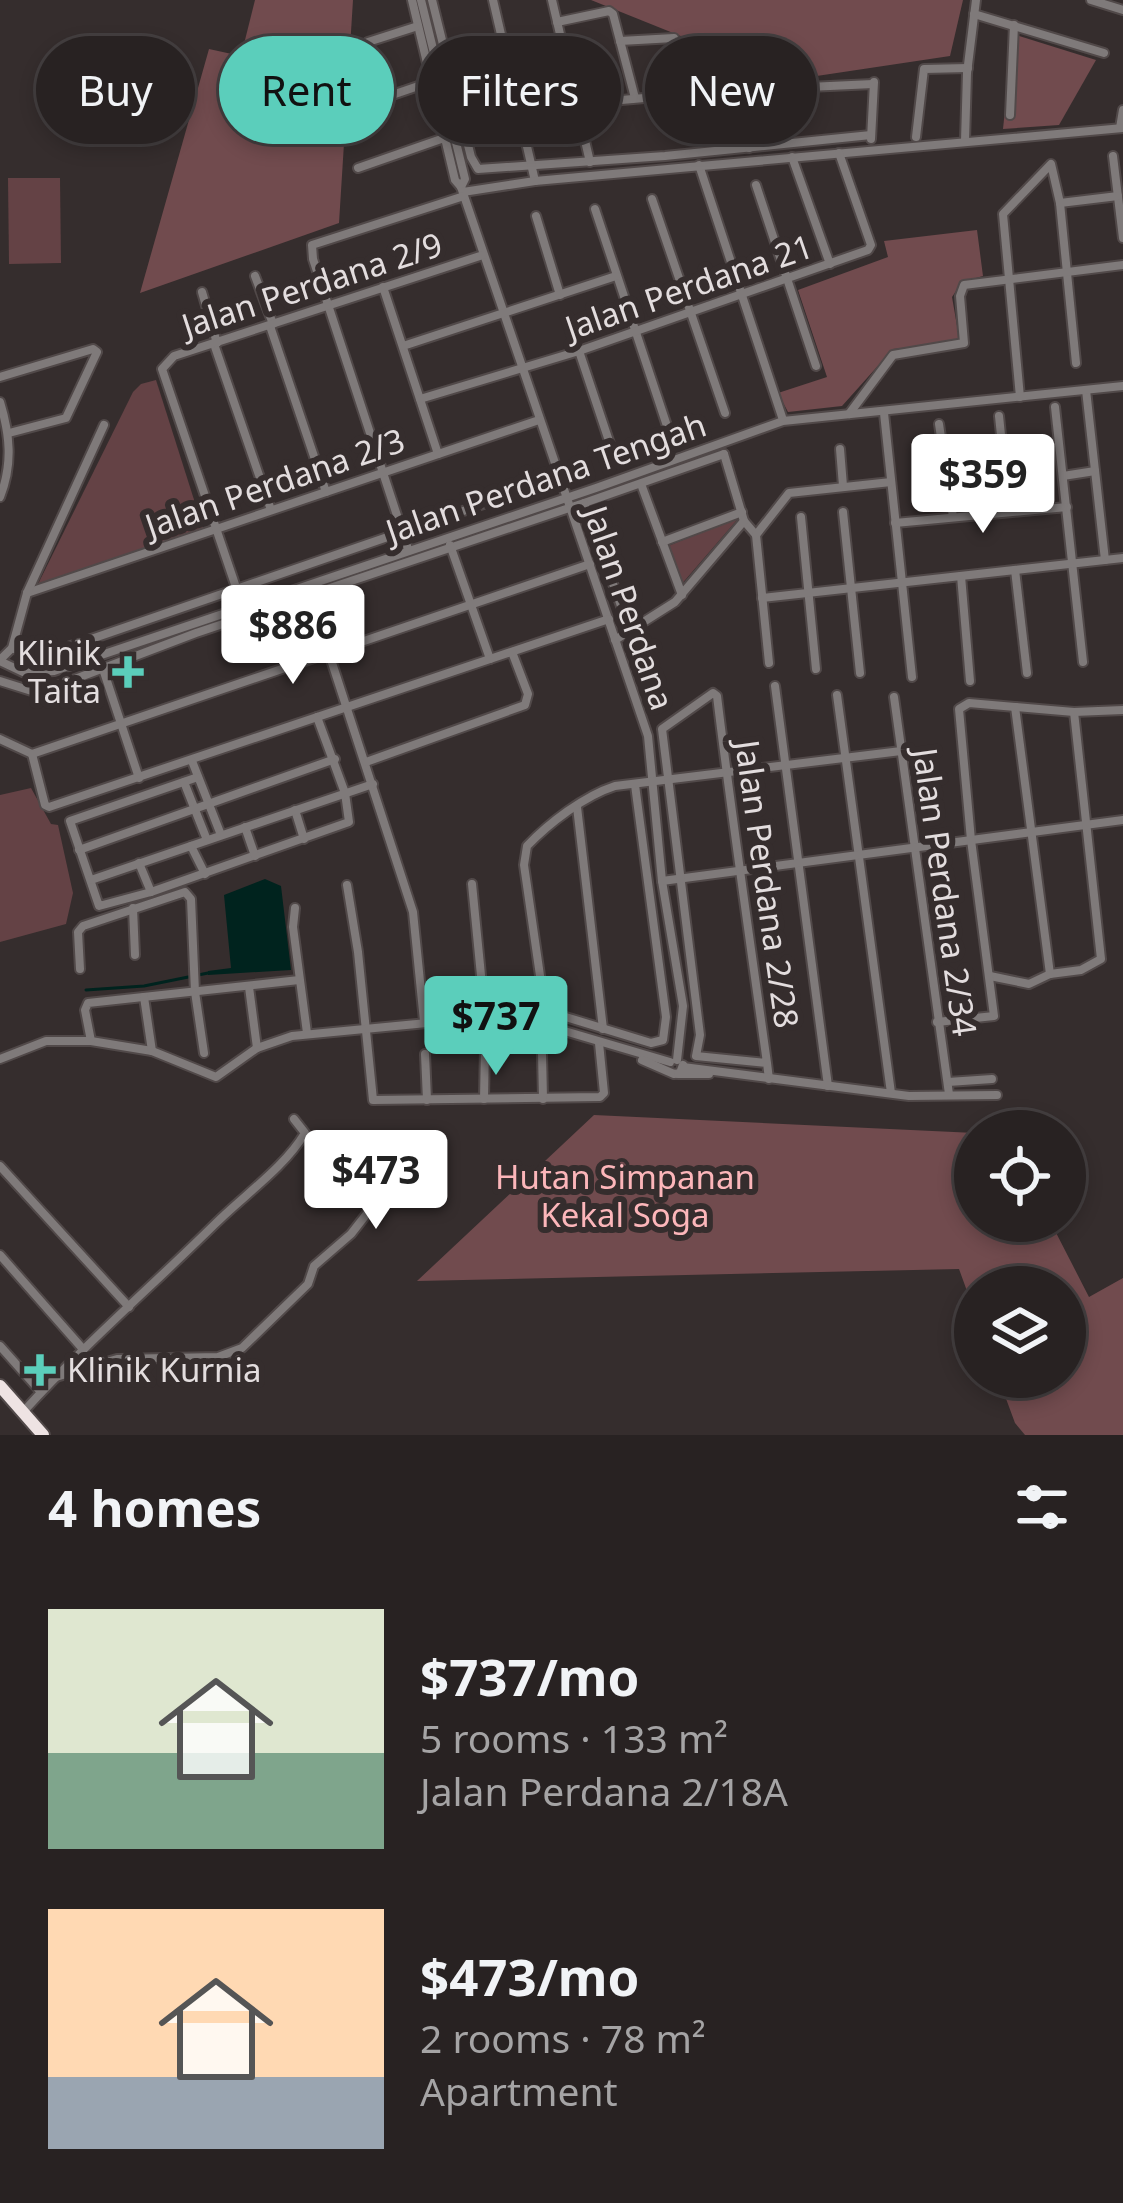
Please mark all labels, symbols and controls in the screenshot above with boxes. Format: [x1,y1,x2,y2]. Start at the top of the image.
chip: Buy [36,36,195,144]
chip: Rent [219,36,394,144]
chip: Filters [418,36,621,144]
chip: New [645,36,817,144]
street label: Jalan Perdana 2/9 [173,221,448,349]
street label: Jalan Perdana 21 [556,223,819,351]
street label: Jalan Perdana Tengah [377,402,712,554]
street label: Jalan Perdana 2/3 [136,417,410,549]
pin: $359 [912,434,1054,536]
text: $359 [938,446,1028,499]
street label: Jalan Perdana [573,497,685,716]
pin: $886 [222,585,364,687]
text: $886 [248,597,338,650]
place label: Klinik Taita [17,630,101,713]
marker: Klinik Taita [112,656,144,688]
street label: Jalan Perdana 2/28 [725,734,810,1031]
street label: Jalan Perdana 2/34 [903,742,988,1039]
pin: $737 [425,976,567,1078]
text: $737 [451,988,541,1041]
map controls [954,1110,1086,1398]
button: locate [954,1110,1086,1242]
pin: $473 [305,1130,447,1232]
text: $473 [331,1142,421,1195]
park label: Hutan Simpanan Kekal Soga [495,1154,755,1237]
button: layers [954,1266,1086,1398]
place label: Klinik Kurnia [67,1347,261,1392]
marker: Klinik Kurnia [24,1354,56,1386]
text: 4 homes [48,1472,261,1542]
icon: filters [1009,1474,1075,1540]
text: $737/mo [420,1641,639,1711]
icon: home [144,1657,288,1801]
text: 5 rooms · 133 m² [420,1711,728,1764]
text: Jalan Perdana 2/18A [420,1764,788,1817]
text: $473/mo [420,1941,639,2011]
icon: home [144,1957,288,2101]
text: 2 rooms · 78 m² [420,2011,706,2064]
text: Apartment [420,2064,618,2117]

